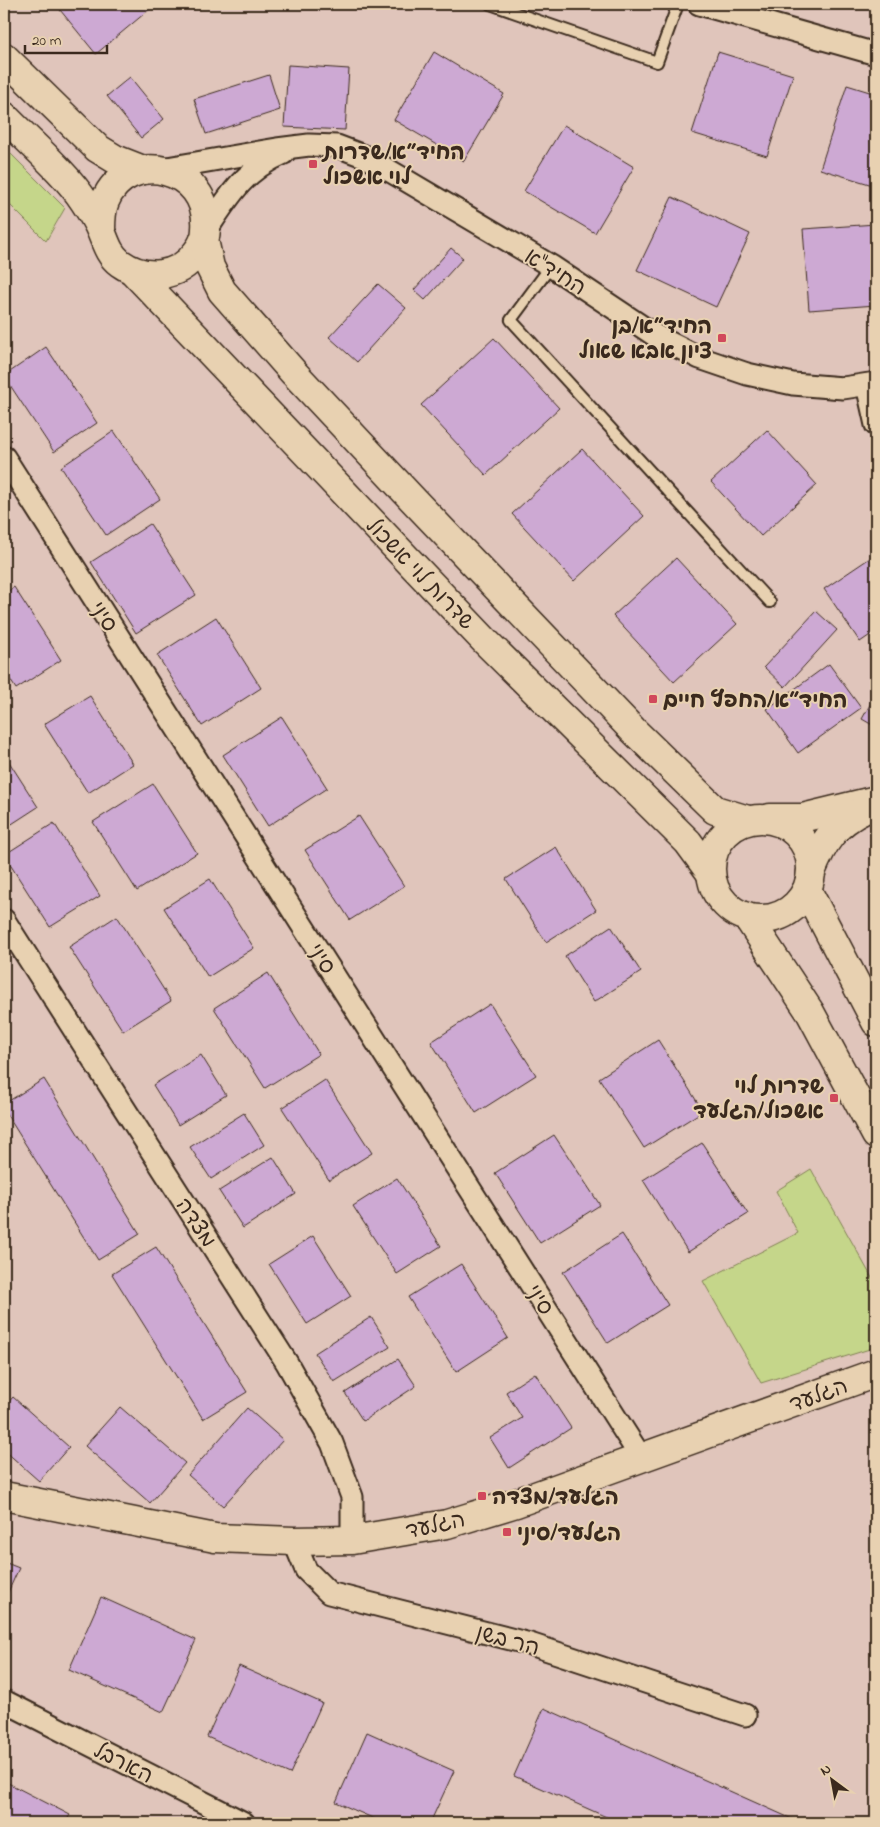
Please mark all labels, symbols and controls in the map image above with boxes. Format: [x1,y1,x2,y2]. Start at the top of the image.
scale bar [25,22,108,54]
text: 20 m [32,30,62,52]
place label: החיד״א/שדרות לוי אשכול [321,138,465,195]
marker: החיד״א/שדרות לוי אשכול [307,158,319,170]
street label: החיד"א [517,242,592,305]
place label: החיד״א/בן ציון אבא שאול [579,312,712,369]
marker: החיד״א/בן ציון אבא שאול [716,332,728,344]
street label: שדרות לוי אשכול [357,512,481,638]
street label: סיני [81,596,124,639]
place label: החיד״א/החפץ חיים [663,686,847,718]
marker: החיד״א/החפץ חיים [647,693,659,705]
street label: סיני [299,938,342,981]
place label: שדרות לוי אשכול/הגלעד [693,1072,824,1129]
marker: שדרות לוי אשכול/הגלעד [828,1092,840,1104]
street label: מצדה [166,1192,223,1255]
street label: סיני [517,1279,560,1322]
street label: הגלעד [785,1371,853,1422]
place label: הגלעד/מצדה [492,1483,619,1515]
marker: הגלעד/מצדה [476,1490,488,1502]
street label: הגלעד [403,1505,468,1549]
place label: הגלעד/סיני [517,1519,621,1551]
marker: הגלעד/סיני [501,1526,513,1538]
street label: הר בשן [472,1618,543,1666]
street label: הארבל [87,1736,158,1793]
north arrow [808,1754,858,1804]
text: N [816,1759,835,1782]

